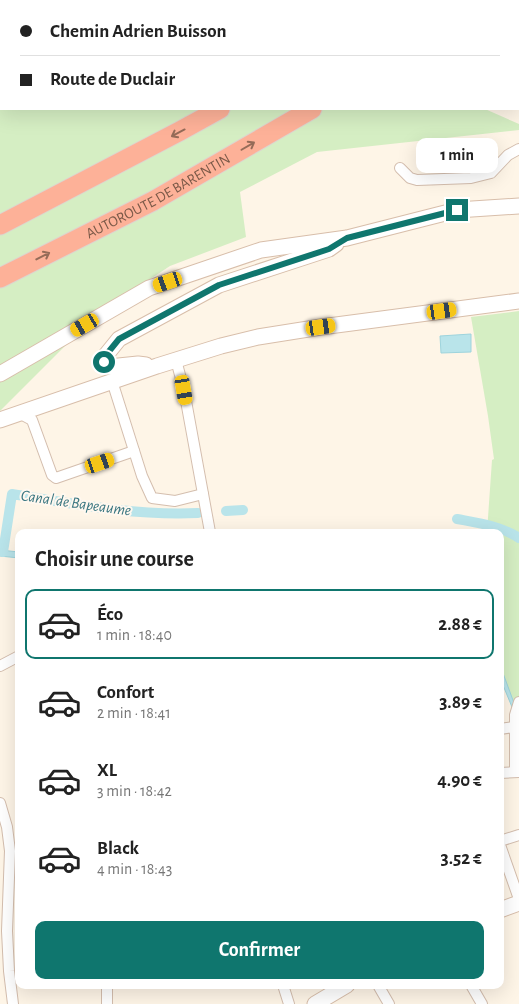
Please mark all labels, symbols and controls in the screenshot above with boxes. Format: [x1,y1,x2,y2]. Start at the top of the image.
text: Chemin Adrien Buisson [50,22,227,41]
text: Route de Duclair [50,70,175,89]
one-way arrow [170,128,185,138]
callout: 1 min [416,138,498,172]
one-way arrow [241,140,255,150]
text: 1 min [440,147,474,163]
street label: AUTOROUTE DE BARENTIN [83,151,233,241]
route end [446,199,468,221]
one-way arrow [36,251,51,261]
car [151,270,184,294]
car [426,301,457,321]
car [68,311,101,339]
car [305,317,336,337]
route start [93,351,115,373]
car [174,374,193,406]
car [83,451,116,475]
water label: Canal de Bapeaume [20,487,132,520]
text: Choisir une course [35,548,194,570]
icon: car [37,602,82,647]
text: Éco [97,605,123,624]
text: 2.88 € [438,615,482,634]
text: 1 min · 18:40 [97,627,172,643]
icon: car [37,680,82,725]
text: Confort [97,683,154,702]
text: 3.89 € [439,693,482,712]
text: 2 min · 18:41 [97,705,171,721]
icon: car [37,758,82,803]
text: XL [97,761,117,780]
text: 4.90 € [437,771,482,790]
text: 3 min · 18:42 [97,783,172,799]
icon: car [37,836,82,881]
text: Black [97,839,139,858]
text: 3.52 € [441,849,482,868]
text: 4 min · 18:43 [97,861,172,877]
button: Confirmer [35,921,484,979]

